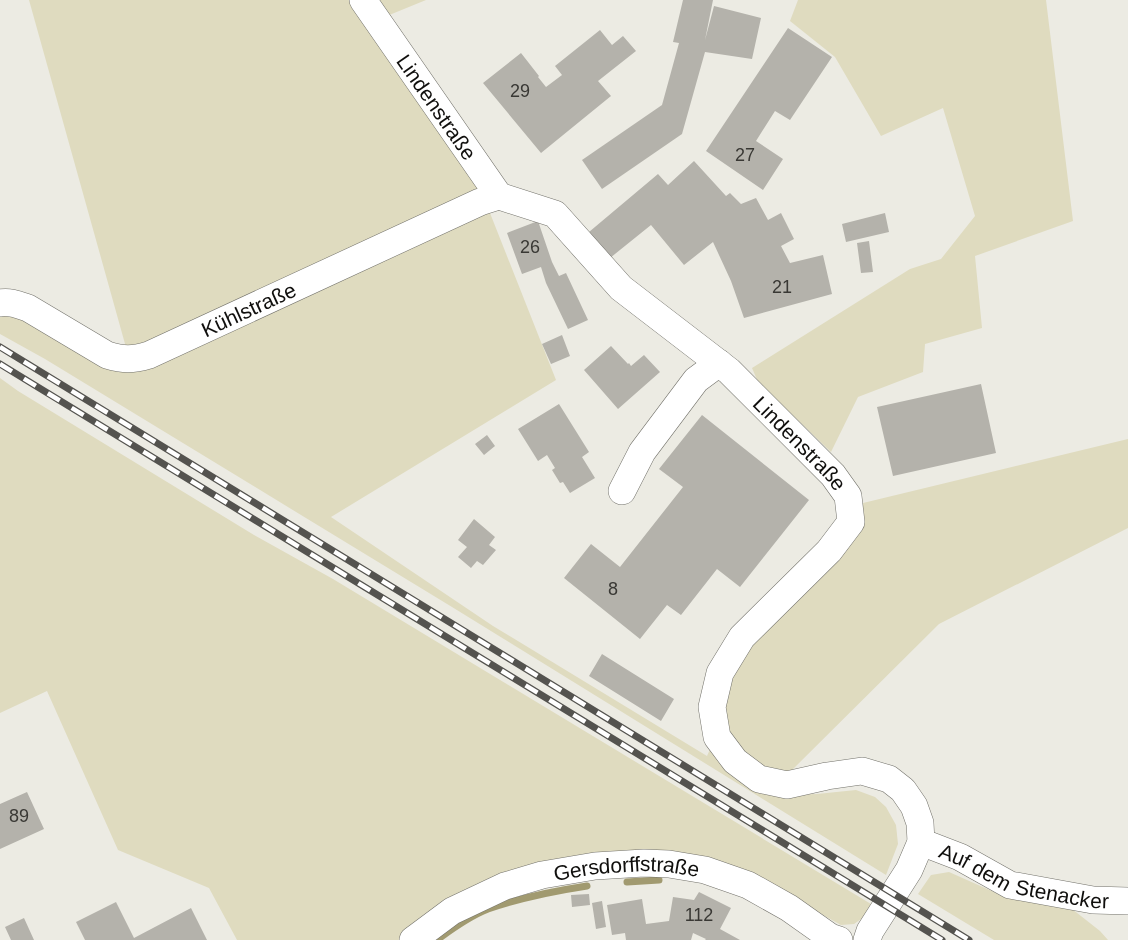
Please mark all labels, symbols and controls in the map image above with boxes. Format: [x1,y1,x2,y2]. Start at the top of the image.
street label: Lindenstraße [393,50,482,164]
house number: 29 [510,81,530,101]
house number: 27 [735,145,755,165]
house number: 26 [520,237,540,257]
street label: Kühlstraße [197,277,299,341]
house number: 21 [772,277,792,297]
street label: Lindenstraße [749,391,851,494]
house number: 8 [608,579,618,599]
house number: 89 [9,806,29,826]
street label: Auf dem Stenacker [936,839,1109,912]
street label: Gersdorffstraße [552,851,701,884]
house number: 112 [685,905,713,925]

